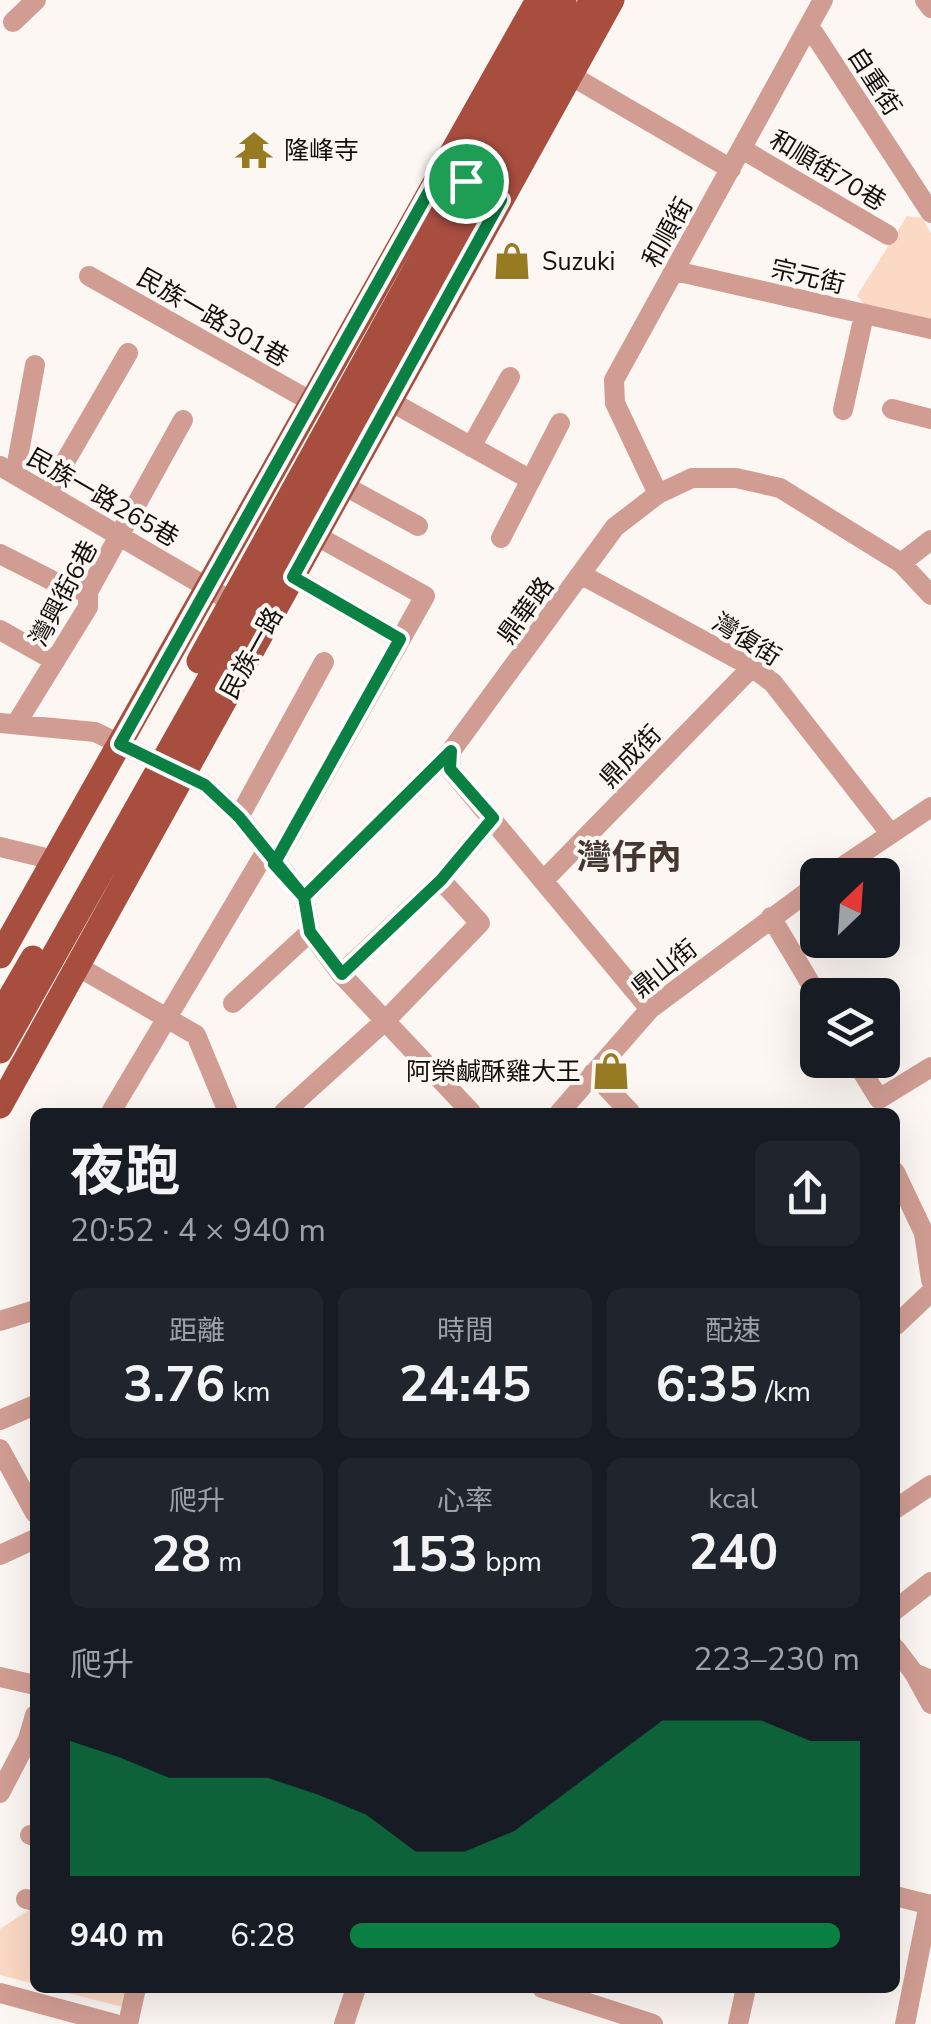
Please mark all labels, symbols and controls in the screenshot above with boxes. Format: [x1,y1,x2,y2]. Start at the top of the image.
street label: 自重街 [839,41,909,122]
street label: 和順街70巷 [763,123,892,219]
temple icon: 隆峰寺 [233,129,275,171]
place label: 隆峰寺 [284,134,359,168]
pin [424,139,509,224]
icon: arrive [439,154,494,209]
street label: 和順街 [635,191,701,274]
shop icon: Suzuki [491,240,533,282]
place label: Suzuki [542,245,615,279]
street label: 宗元街 [767,252,848,302]
street label: 民族一路301巷 [130,261,295,375]
street label: 民族一路265巷 [20,441,185,555]
street label: 灣興街6巷 [22,535,106,652]
street label: 鼎華路 [490,570,562,651]
street label: 民族一路 [213,602,291,705]
street label: 灣復街 [706,606,787,674]
street label: 鼎成街 [592,718,669,795]
district label: 灣仔內 [576,834,682,881]
north arrow [800,858,900,958]
map controls [800,858,900,1078]
street label: 鼎山街 [625,932,704,1006]
button: layers [800,978,900,1078]
shop icon: 阿榮鹹酥雞大王 [590,1050,632,1092]
place label: 阿榮鹹酥雞大王 [406,1055,581,1089]
text: 夜跑 [70,1134,180,1209]
button: share [755,1141,860,1246]
text: 20:52 · 4 × 940 m [70,1209,326,1252]
text: 距離 [169,1312,225,1350]
text: 時間 [437,1312,493,1350]
text: 配速 [705,1312,761,1350]
text: 3.76 [123,1350,225,1419]
text: 24:45 [399,1350,531,1419]
text: 6:35 [656,1350,758,1419]
text: km [225,1373,270,1411]
text: /km [758,1373,811,1411]
text: kcal [709,1480,758,1518]
text: 爬升 [169,1482,225,1520]
text: 心率 [437,1482,493,1520]
text: 240 [688,1518,778,1587]
text: 28 [151,1520,211,1589]
text: 153 [388,1520,478,1589]
text: m [211,1543,242,1581]
text: bpm [478,1543,542,1581]
text: 223–230 m [693,1638,860,1681]
text: 爬升 [70,1643,134,1686]
text: 940 m [70,1914,164,1957]
text: 6:28 [230,1914,295,1957]

